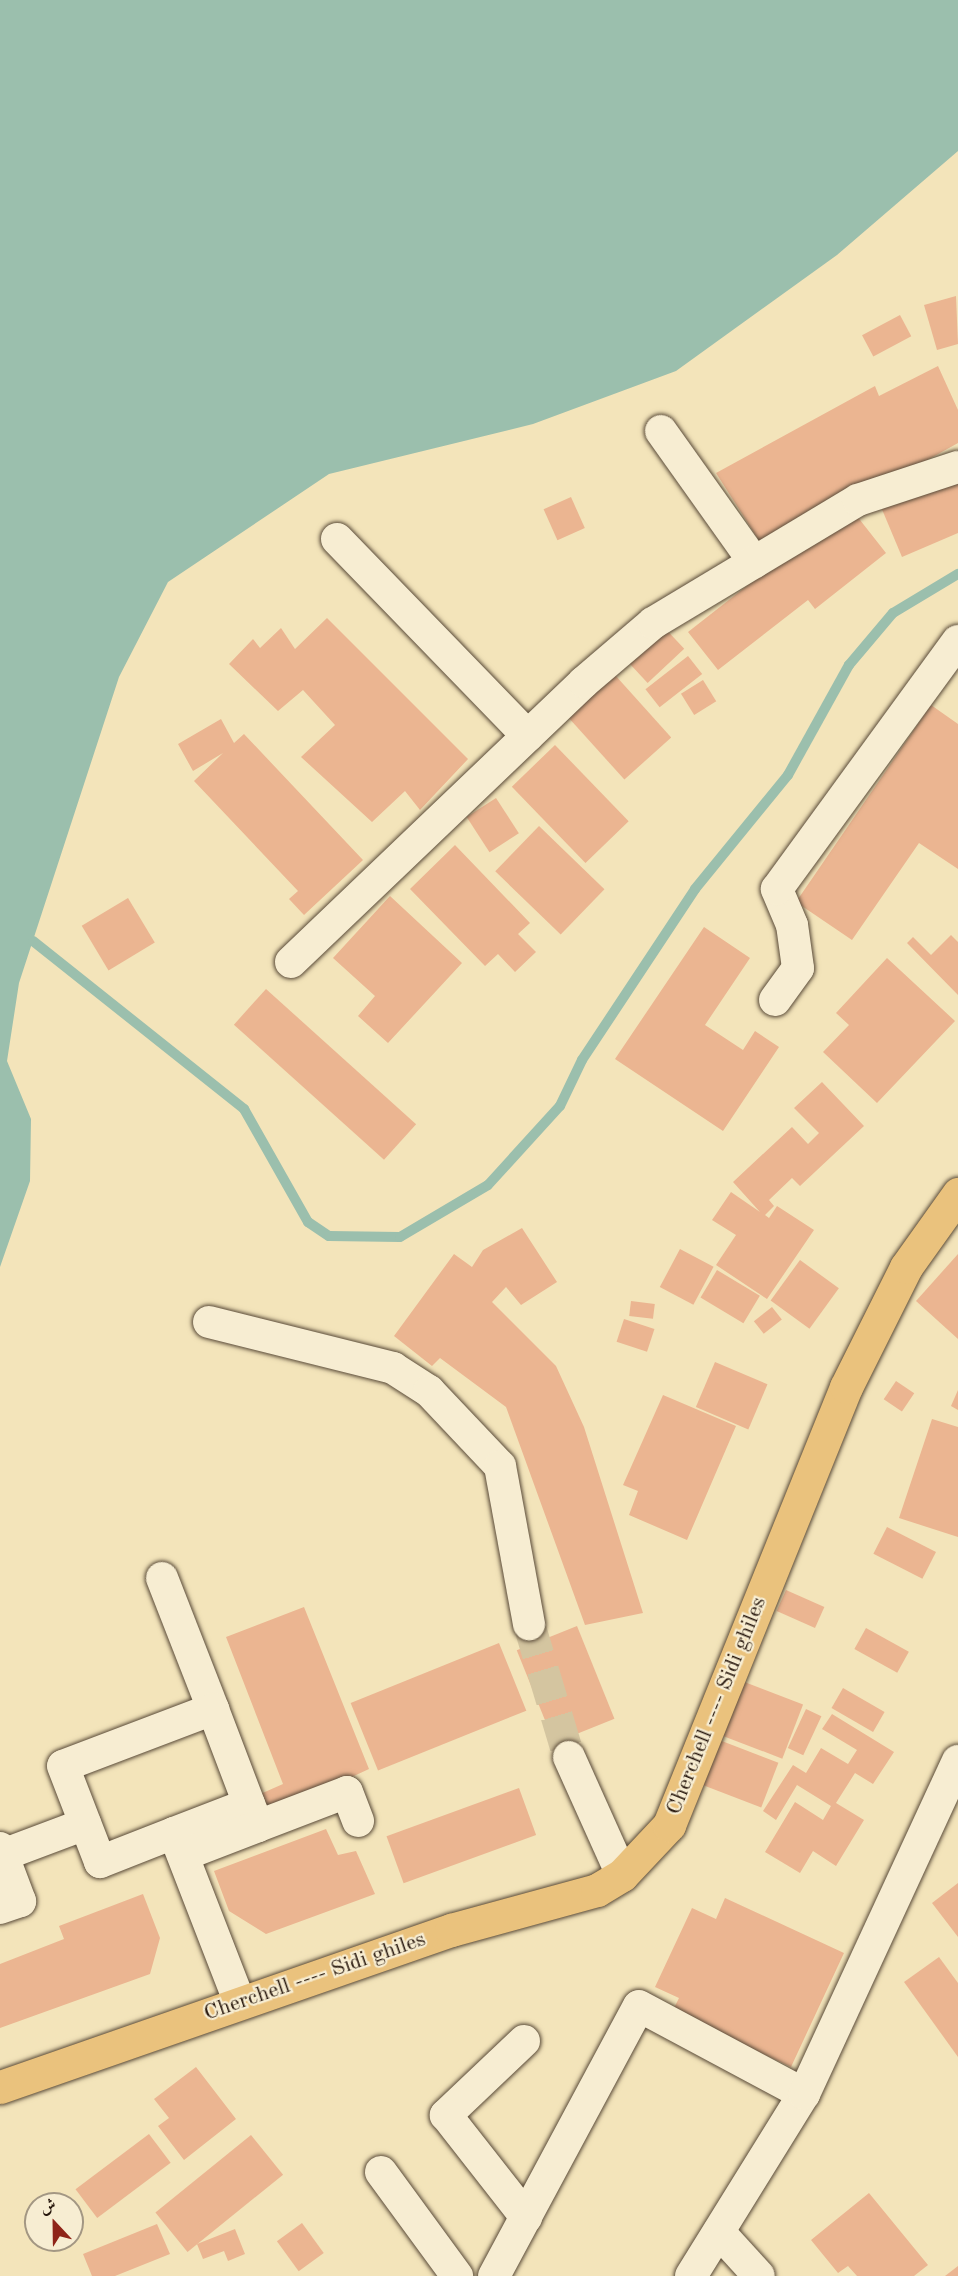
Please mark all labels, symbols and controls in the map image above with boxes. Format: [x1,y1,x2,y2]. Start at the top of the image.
street label: Cherchell ---- Sidi ghiles [661,1593,773,1819]
street label: Cherchell ---- Sidi ghiles [201,1927,429,2027]
north arrow [24,2192,84,2252]
text: ش [38,2197,58,2218]

